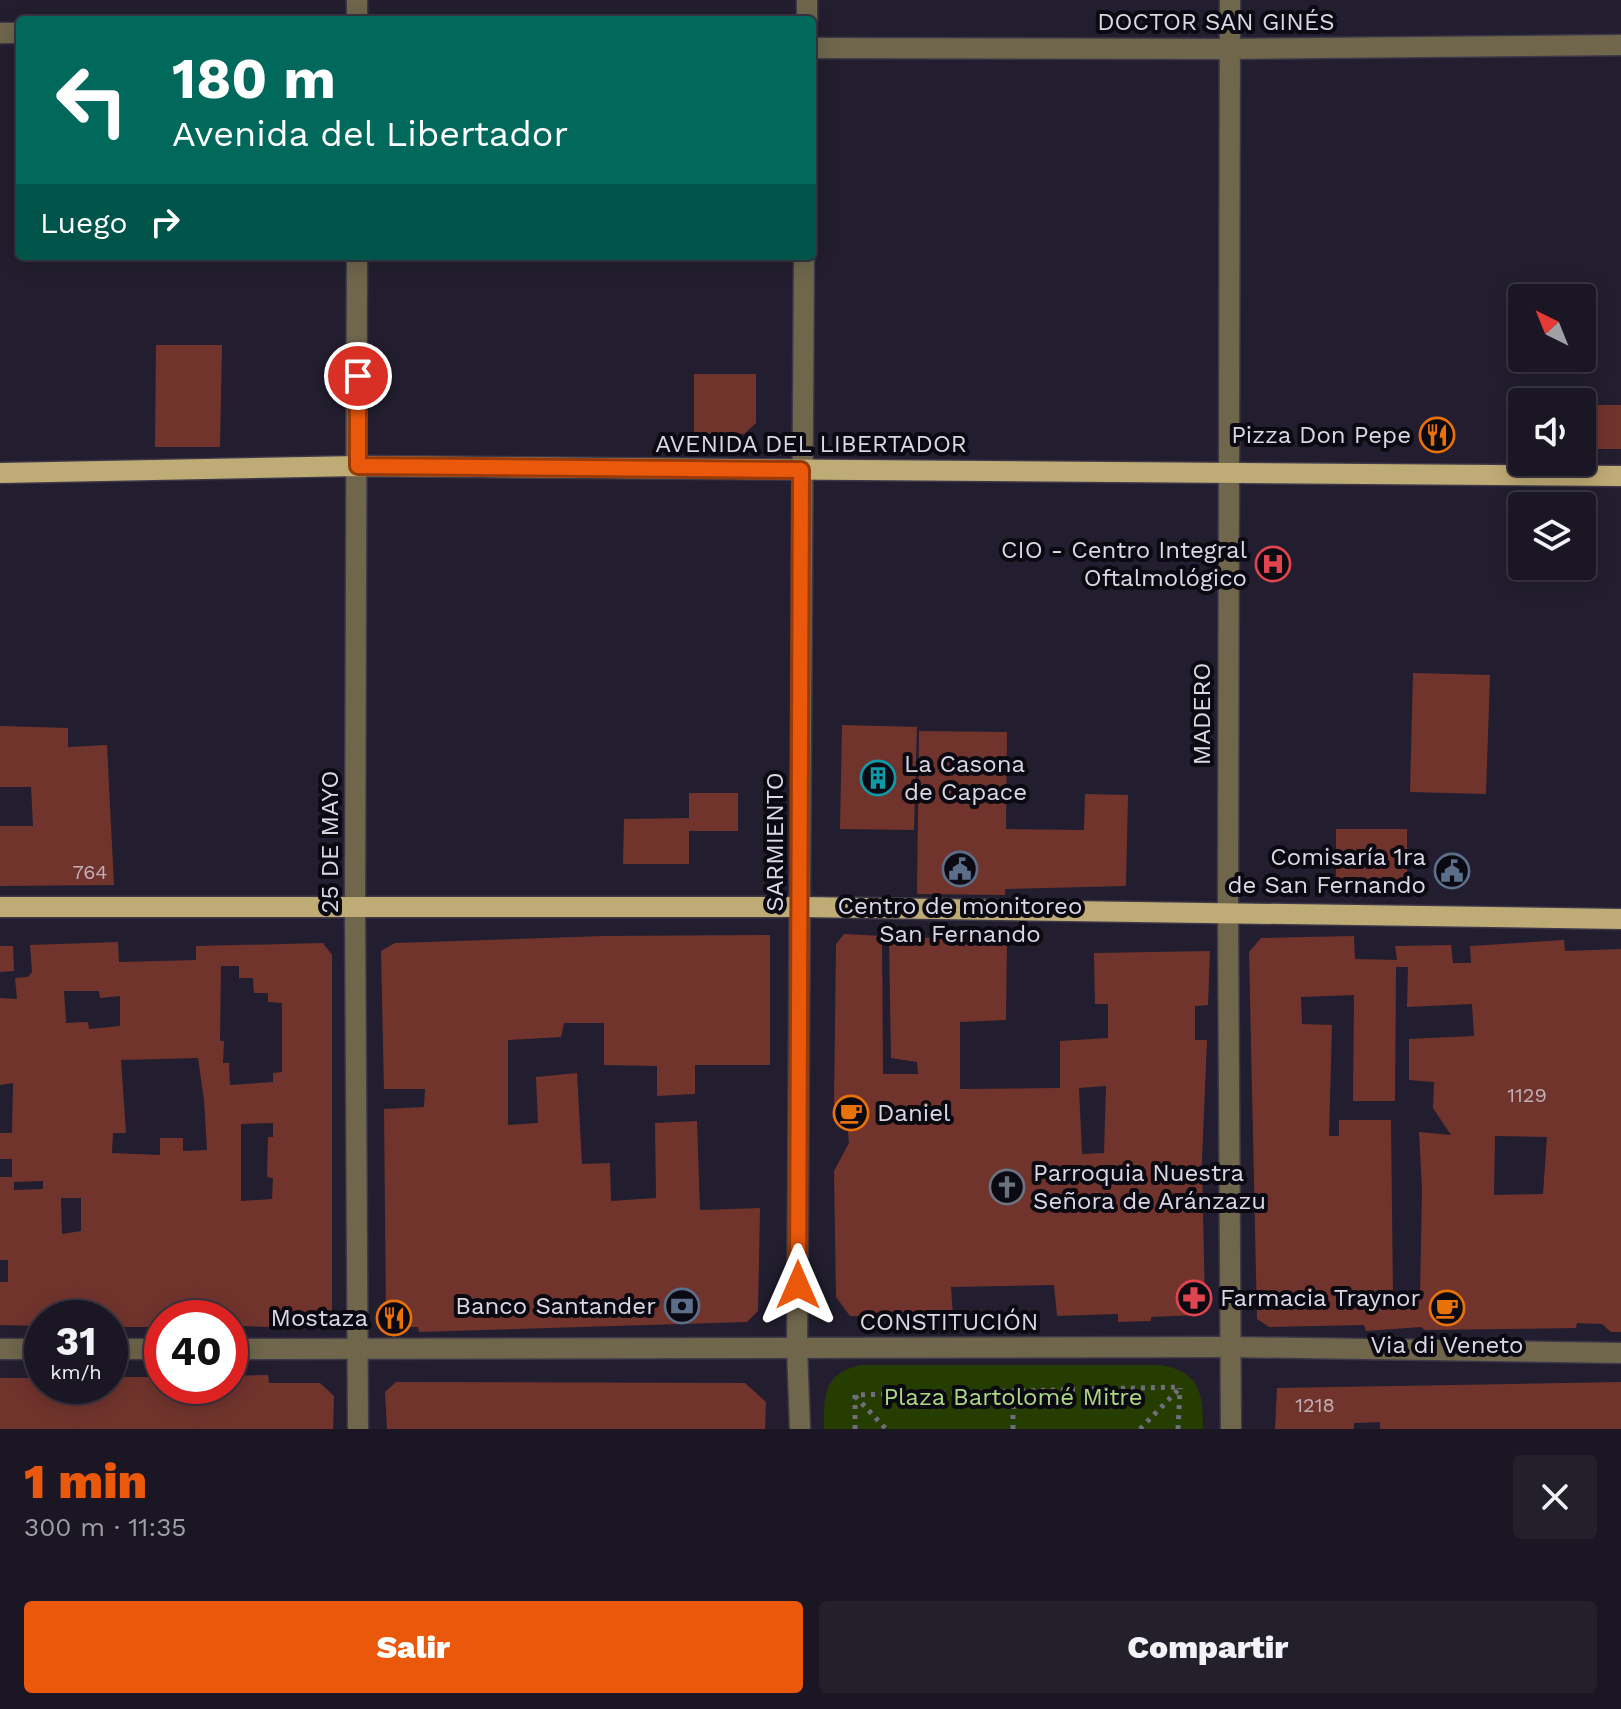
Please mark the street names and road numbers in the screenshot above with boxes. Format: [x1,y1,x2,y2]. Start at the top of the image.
street label: DOCTOR SAN GINÉS [1097,8,1335,36]
street label: AVENIDA DEL LIBERTADOR [655,430,967,458]
street label: MADERO [1188,663,1216,765]
street label: 25 DE MAYO [316,771,344,913]
street label: SARMIENTO [761,772,789,912]
street label: CONSTITUCIÓN [860,1308,1038,1336]

